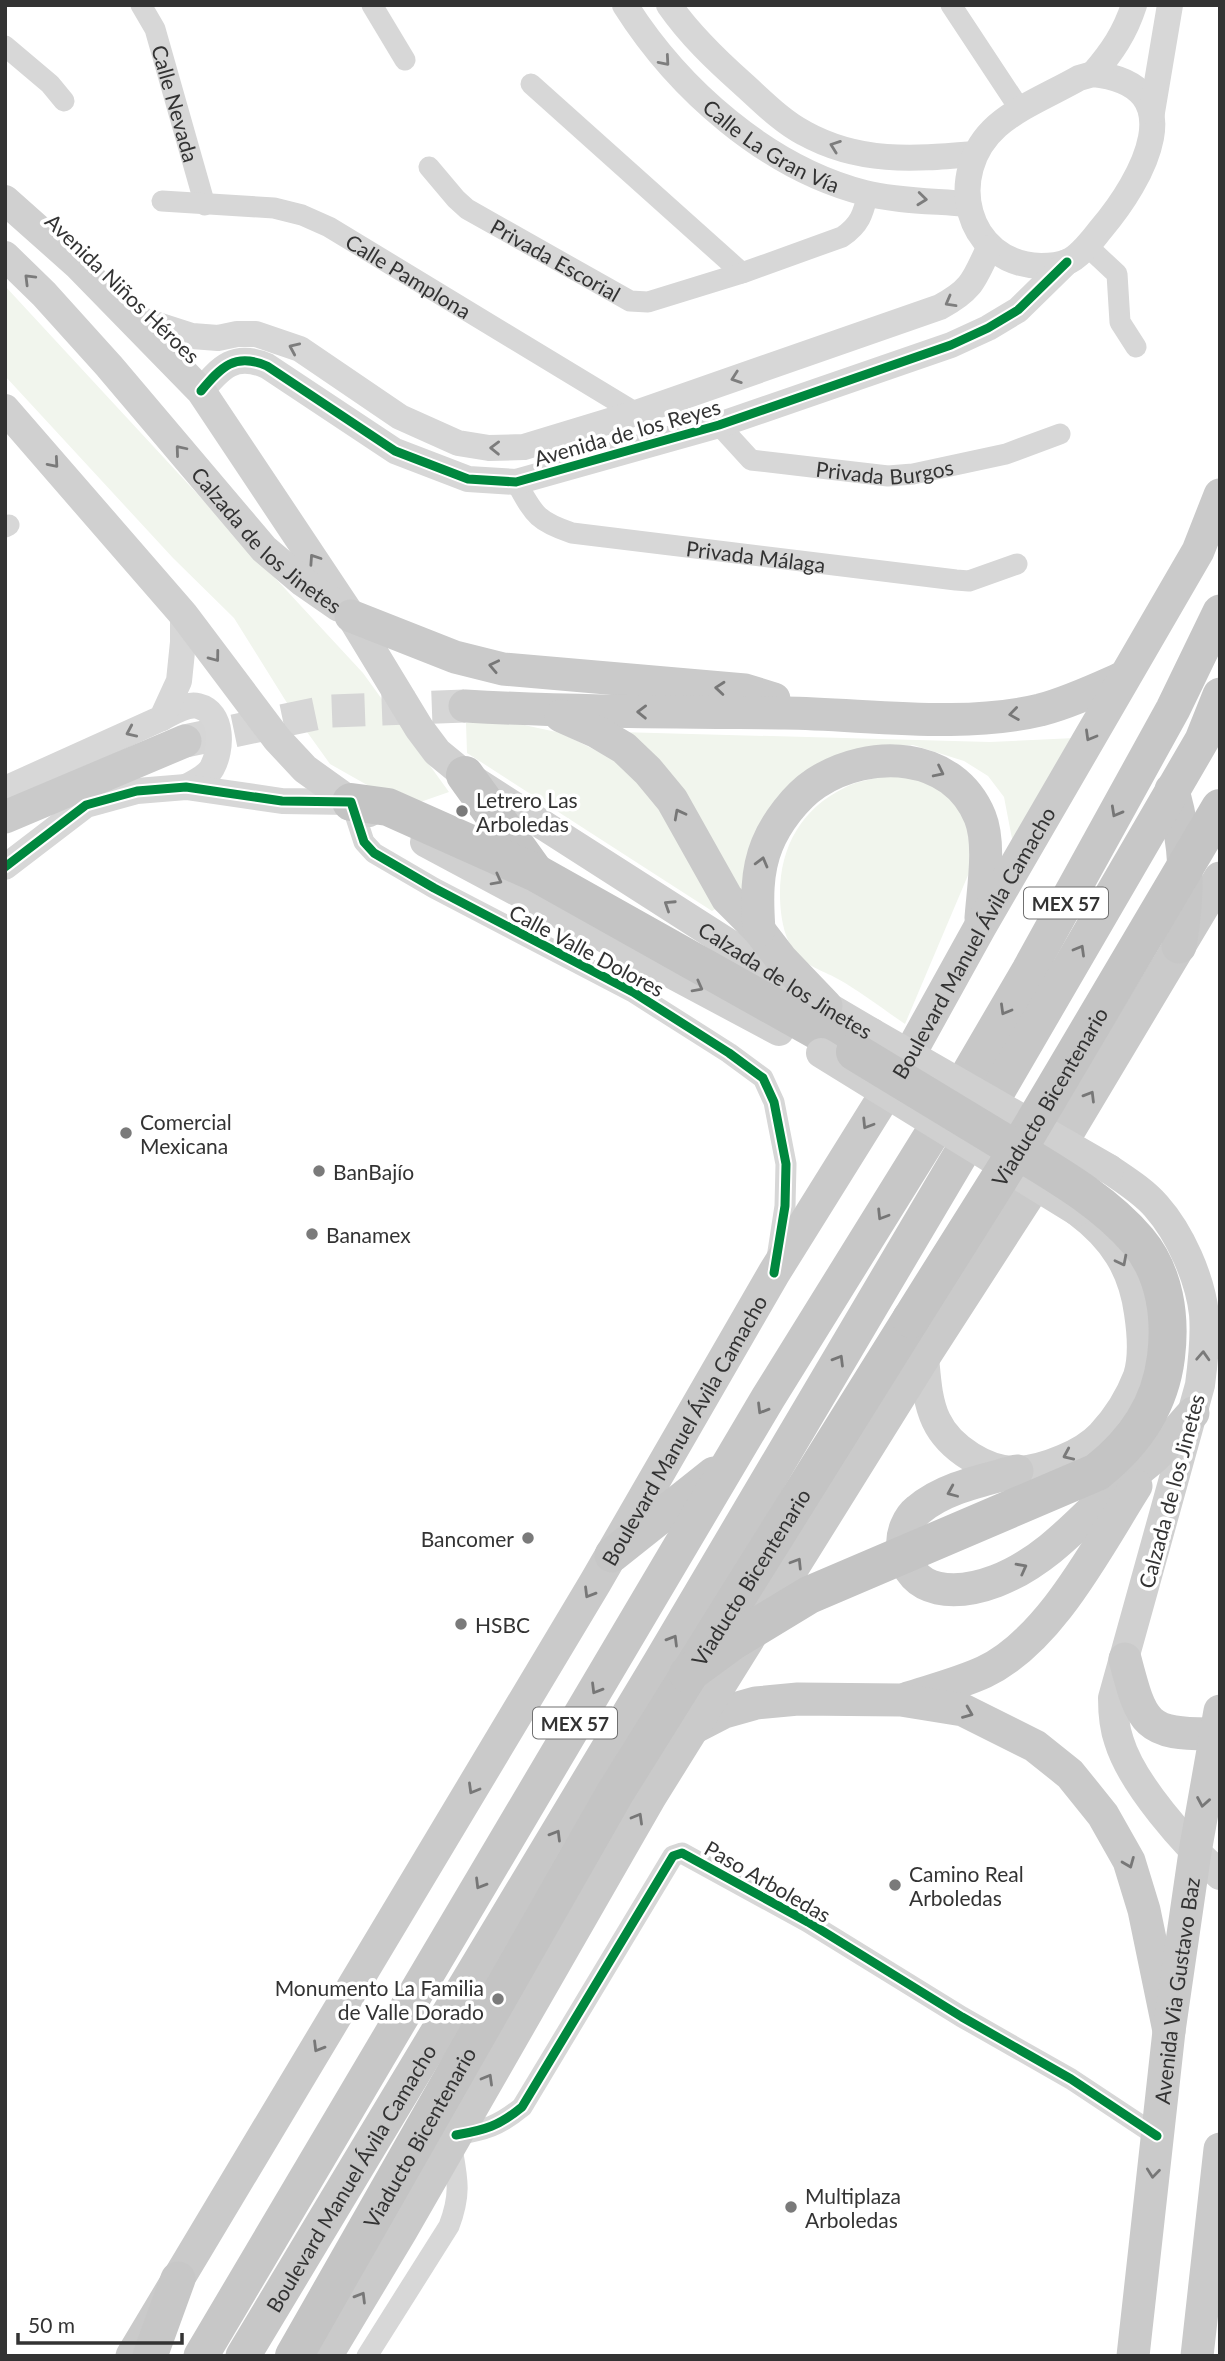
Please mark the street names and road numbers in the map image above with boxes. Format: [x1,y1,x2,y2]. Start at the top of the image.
street label: Calle Nevada [148,42,205,165]
street label: Calle La Gran Vía [699,93,843,197]
street label: Avenida Niños Héroes [41,208,205,368]
street label: Privada Escorial [487,213,625,306]
street label: Calle Pamplona [342,228,476,323]
street label: Avenida de los Reyes [531,393,723,471]
street label: Privada Burgos [815,453,955,489]
street label: Calzada de los Jinetes [187,461,347,618]
street label: Privada Málaga [685,535,827,576]
street label: Boulevard Manuel Ávila Camacho [886,802,1060,1083]
road number: MEX 57 [1024,888,1108,918]
street label: Calle Valle Dolores [505,899,669,1001]
street label: Calzada de los Jinetes [694,916,877,1043]
street label: Viaducto Bicentenario [985,1002,1112,1190]
street label: Boulevard Manuel Ávila Camacho [596,1290,771,1569]
street label: Calzada de los Jinetes [1133,1391,1209,1591]
street label: Viaducto Bicentenario [685,1483,815,1670]
road number: MEX 57 [533,1708,617,1738]
street label: Paso Arboledas [701,1835,835,1927]
street label: Avenida Via Gustavo Baz [1149,1875,1204,2105]
street label: Boulevard Manuel Ávila Camacho [260,2039,440,2316]
street label: Viaducto Bicentenario [357,2042,480,2232]

